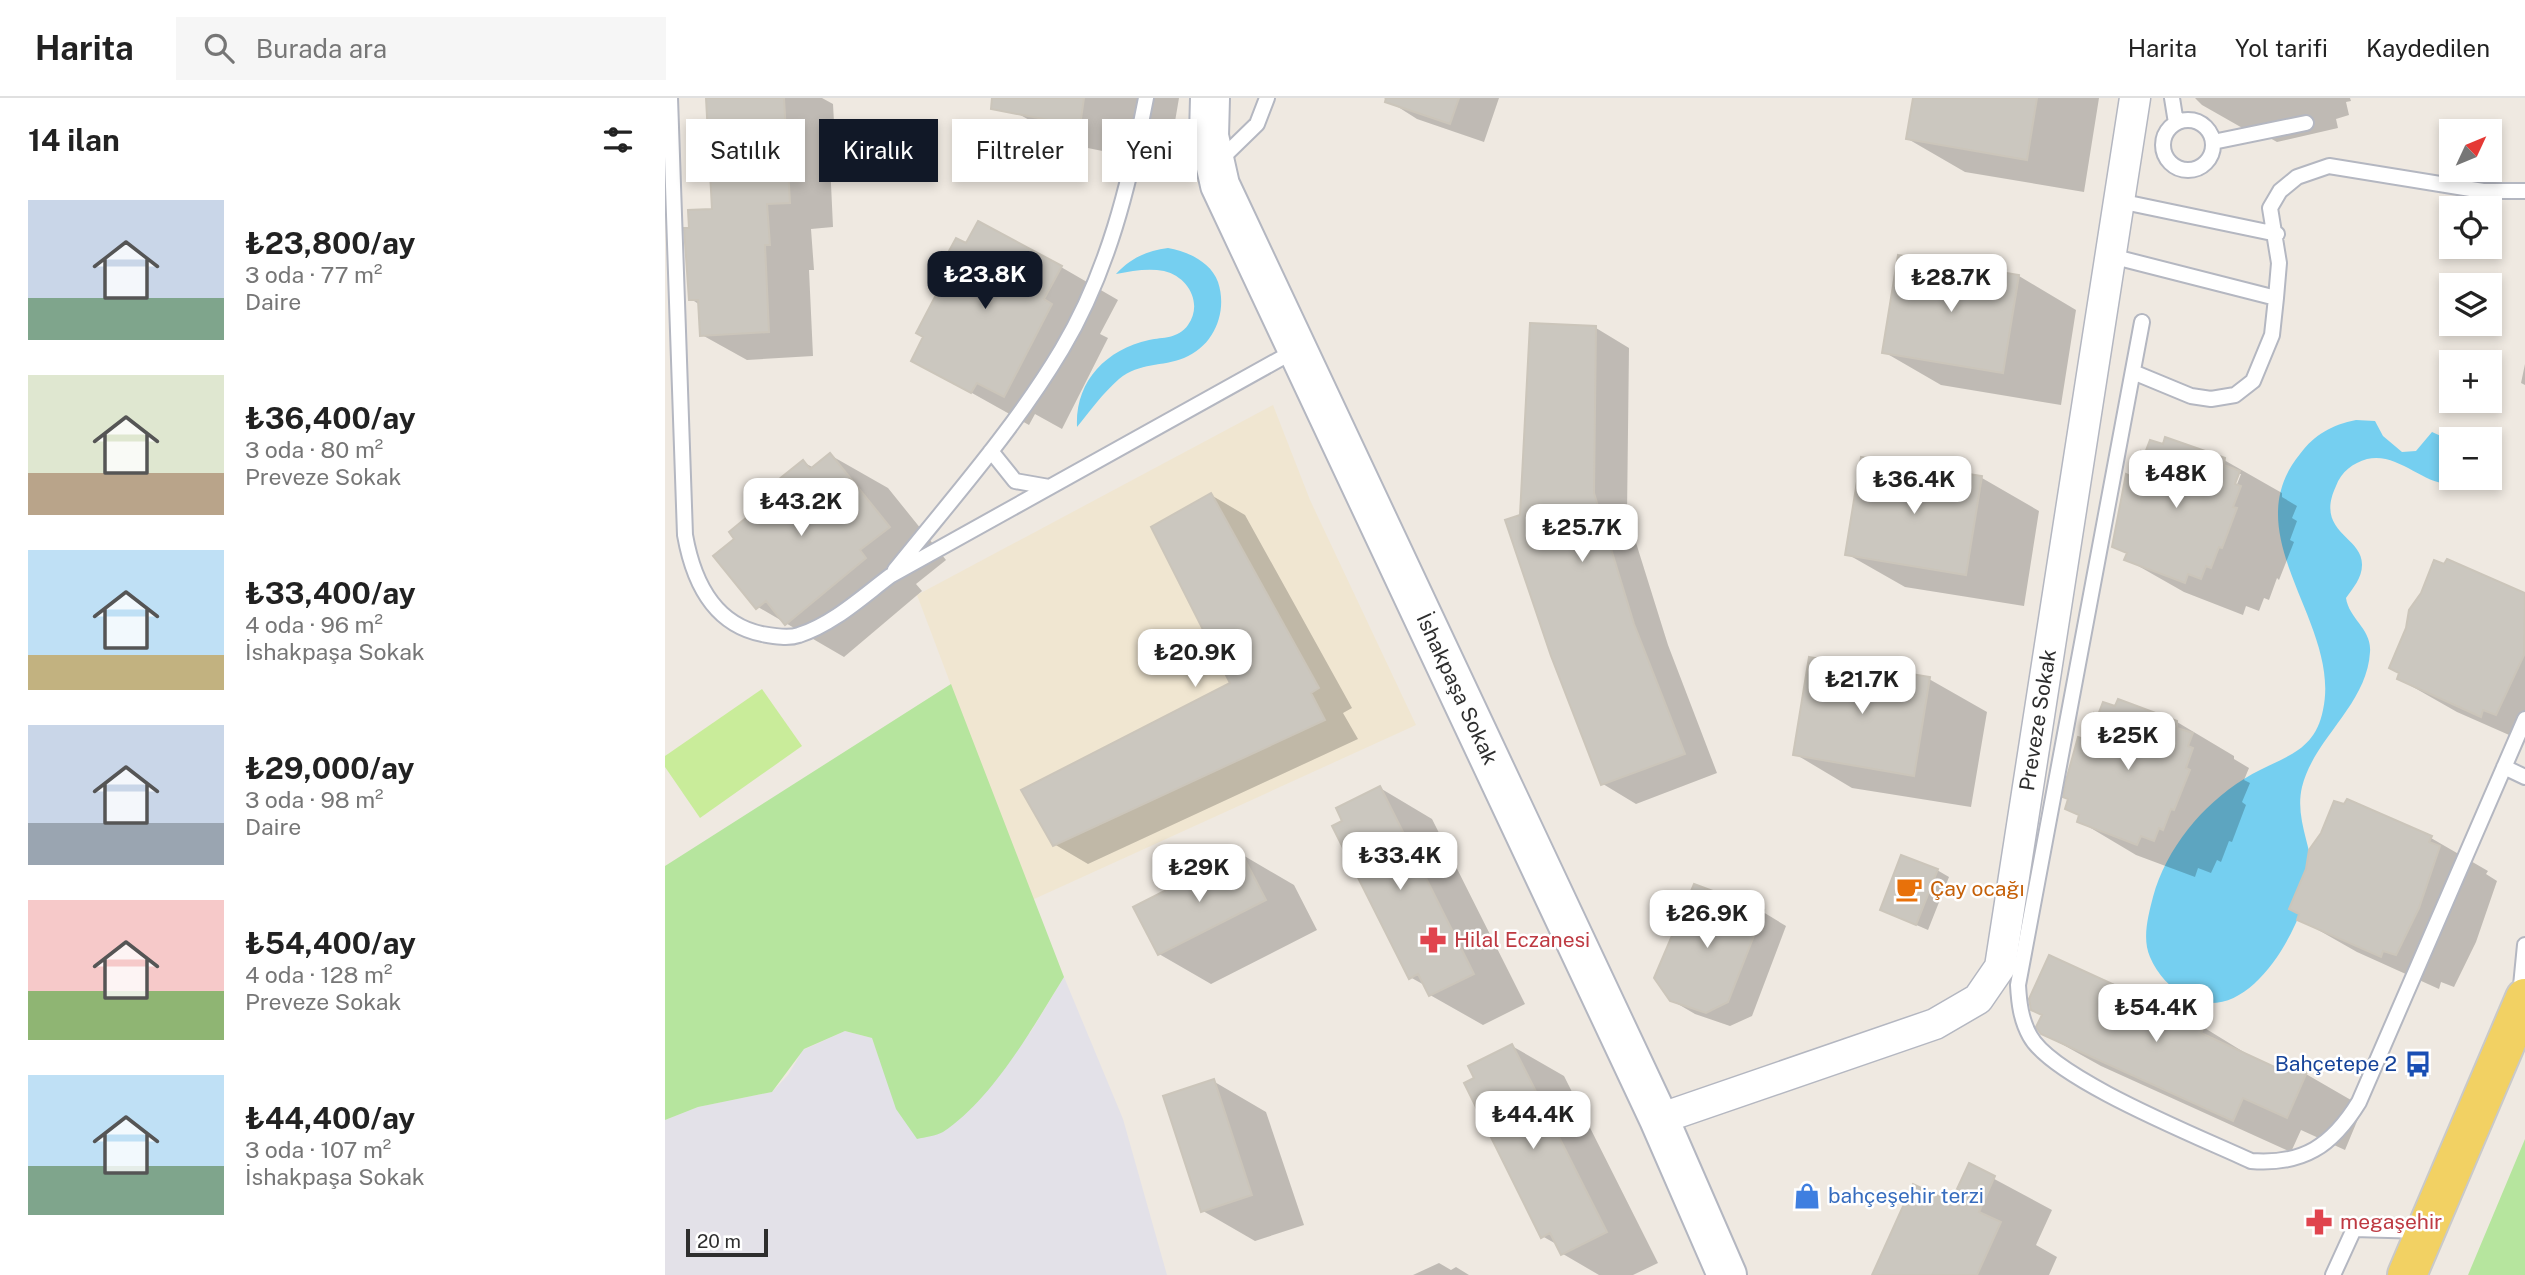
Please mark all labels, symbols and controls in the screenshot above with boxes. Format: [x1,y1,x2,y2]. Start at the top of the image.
search box [176,17,666,80]
text: Harita [35,29,134,67]
icon: search [200,29,238,67]
text: Burada ara [256,33,387,64]
text: Harita [2128,34,2197,62]
text: Yol tarifi [2235,34,2328,62]
text: Kaydedilen [2366,34,2490,62]
chip: Satılık [686,119,805,182]
chip: Kiralık [819,119,938,182]
chip: Filtreler [952,119,1088,182]
chip: Yeni [1102,119,1197,182]
north arrow [2439,119,2503,182]
map controls [2439,119,2502,490]
icon: filters [599,121,637,159]
text: 14 ilan [28,122,120,158]
button: locate [2439,196,2502,259]
text: ₺23,800/ay [245,225,415,261]
icon: home [84,228,168,312]
pin: ₺23.8K [928,252,1042,311]
pin: ₺28.7K [1894,254,2008,314]
text: ₺23.8K [943,260,1027,287]
text: 3 oda · 77 m² [245,261,382,288]
text: ₺28.7K [1911,263,1991,290]
button: layers [2439,273,2502,336]
text: Daire [245,288,301,315]
button: + [2439,350,2502,413]
text: ₺36,400/ay [245,400,416,436]
icon: home [84,403,168,487]
button: − [2439,427,2502,490]
text: 3 oda · 80 m² [245,436,383,463]
pin: ₺48K [2135,450,2217,510]
pin: ₺36.4K [1857,456,1971,516]
text: ₺48K [2145,459,2207,486]
text: Preveze Sokak [245,463,401,490]
text: ₺36.4K [1872,465,1956,492]
pin: ₺43.2K [744,478,858,538]
text: ₺43.2K [759,487,843,514]
pin: ₺25.7K [1525,504,1639,564]
text: ₺25.7K [1542,513,1622,540]
text: ₺33,400/ay [245,575,416,611]
icon: home [84,578,168,662]
street label: İshakpaşa Sokak [1411,609,1504,769]
text: 4 oda · 96 m² [245,611,383,638]
pin: ₺20.9K [1138,630,1252,689]
text: İshakpaşa Sokak [245,638,425,665]
text: ₺20.9K [1154,638,1236,665]
street label: Preveze Sokak [2014,647,2061,792]
pin: ₺21.7K [1805,656,1919,716]
text: ₺21.7K [1825,665,1899,692]
pin: ₺25K [2087,712,2169,772]
text: ₺25K [2097,721,2159,748]
text: ₺29,000/ay [245,750,414,786]
icon: home [84,753,168,837]
text: 3 oda · 98 m² [245,786,384,813]
text: Daire [245,813,301,840]
pin: ₺33.4K [1343,832,1457,892]
text: ₺33.4K [1358,841,1442,868]
pin: ₺29K [1158,844,1240,904]
text: ₺29K [1168,853,1230,880]
cafe icon: Çay ocağı [1894,874,1924,904]
place label: Çay ocağı [1930,876,2025,901]
pin: ₺26.9K [1650,890,1764,950]
text: ₺26.9K [1666,899,1748,926]
text: ₺54,400/ay [245,925,416,961]
pharmacy icon: Hilal Eczanesi [1418,925,1448,955]
place label: Hilal Eczanesi [1454,927,1590,952]
icon: home [84,928,168,1012]
text: 4 oda · 128 m² [245,961,392,988]
pin: ₺54.4K [2099,984,2213,1044]
text: Preveze Sokak [245,988,401,1015]
text: ₺54.4K [2114,993,2198,1020]
bus stop icon: Bahçetepe 2 [2403,1049,2433,1079]
place label: Bahçetepe 2 [2275,1051,2397,1076]
pin: ₺44.4K [1476,1091,1590,1151]
text: ₺44,400/ay [245,1100,415,1136]
text: ₺44.4K [1492,1100,1574,1127]
icon: home [84,1103,168,1187]
text: 3 oda · 107 m² [245,1136,391,1163]
text: İshakpaşa Sokak [245,1163,425,1190]
shop icon: bahçeşehir terzi [1792,1181,1822,1211]
place label: bahçeşehir terzi [1828,1183,1984,1208]
pharmacy icon: megaşehir [2304,1207,2334,1237]
place label: megaşehir [2340,1209,2442,1234]
scale bar [686,1226,768,1258]
text: 20 m [697,1230,741,1252]

